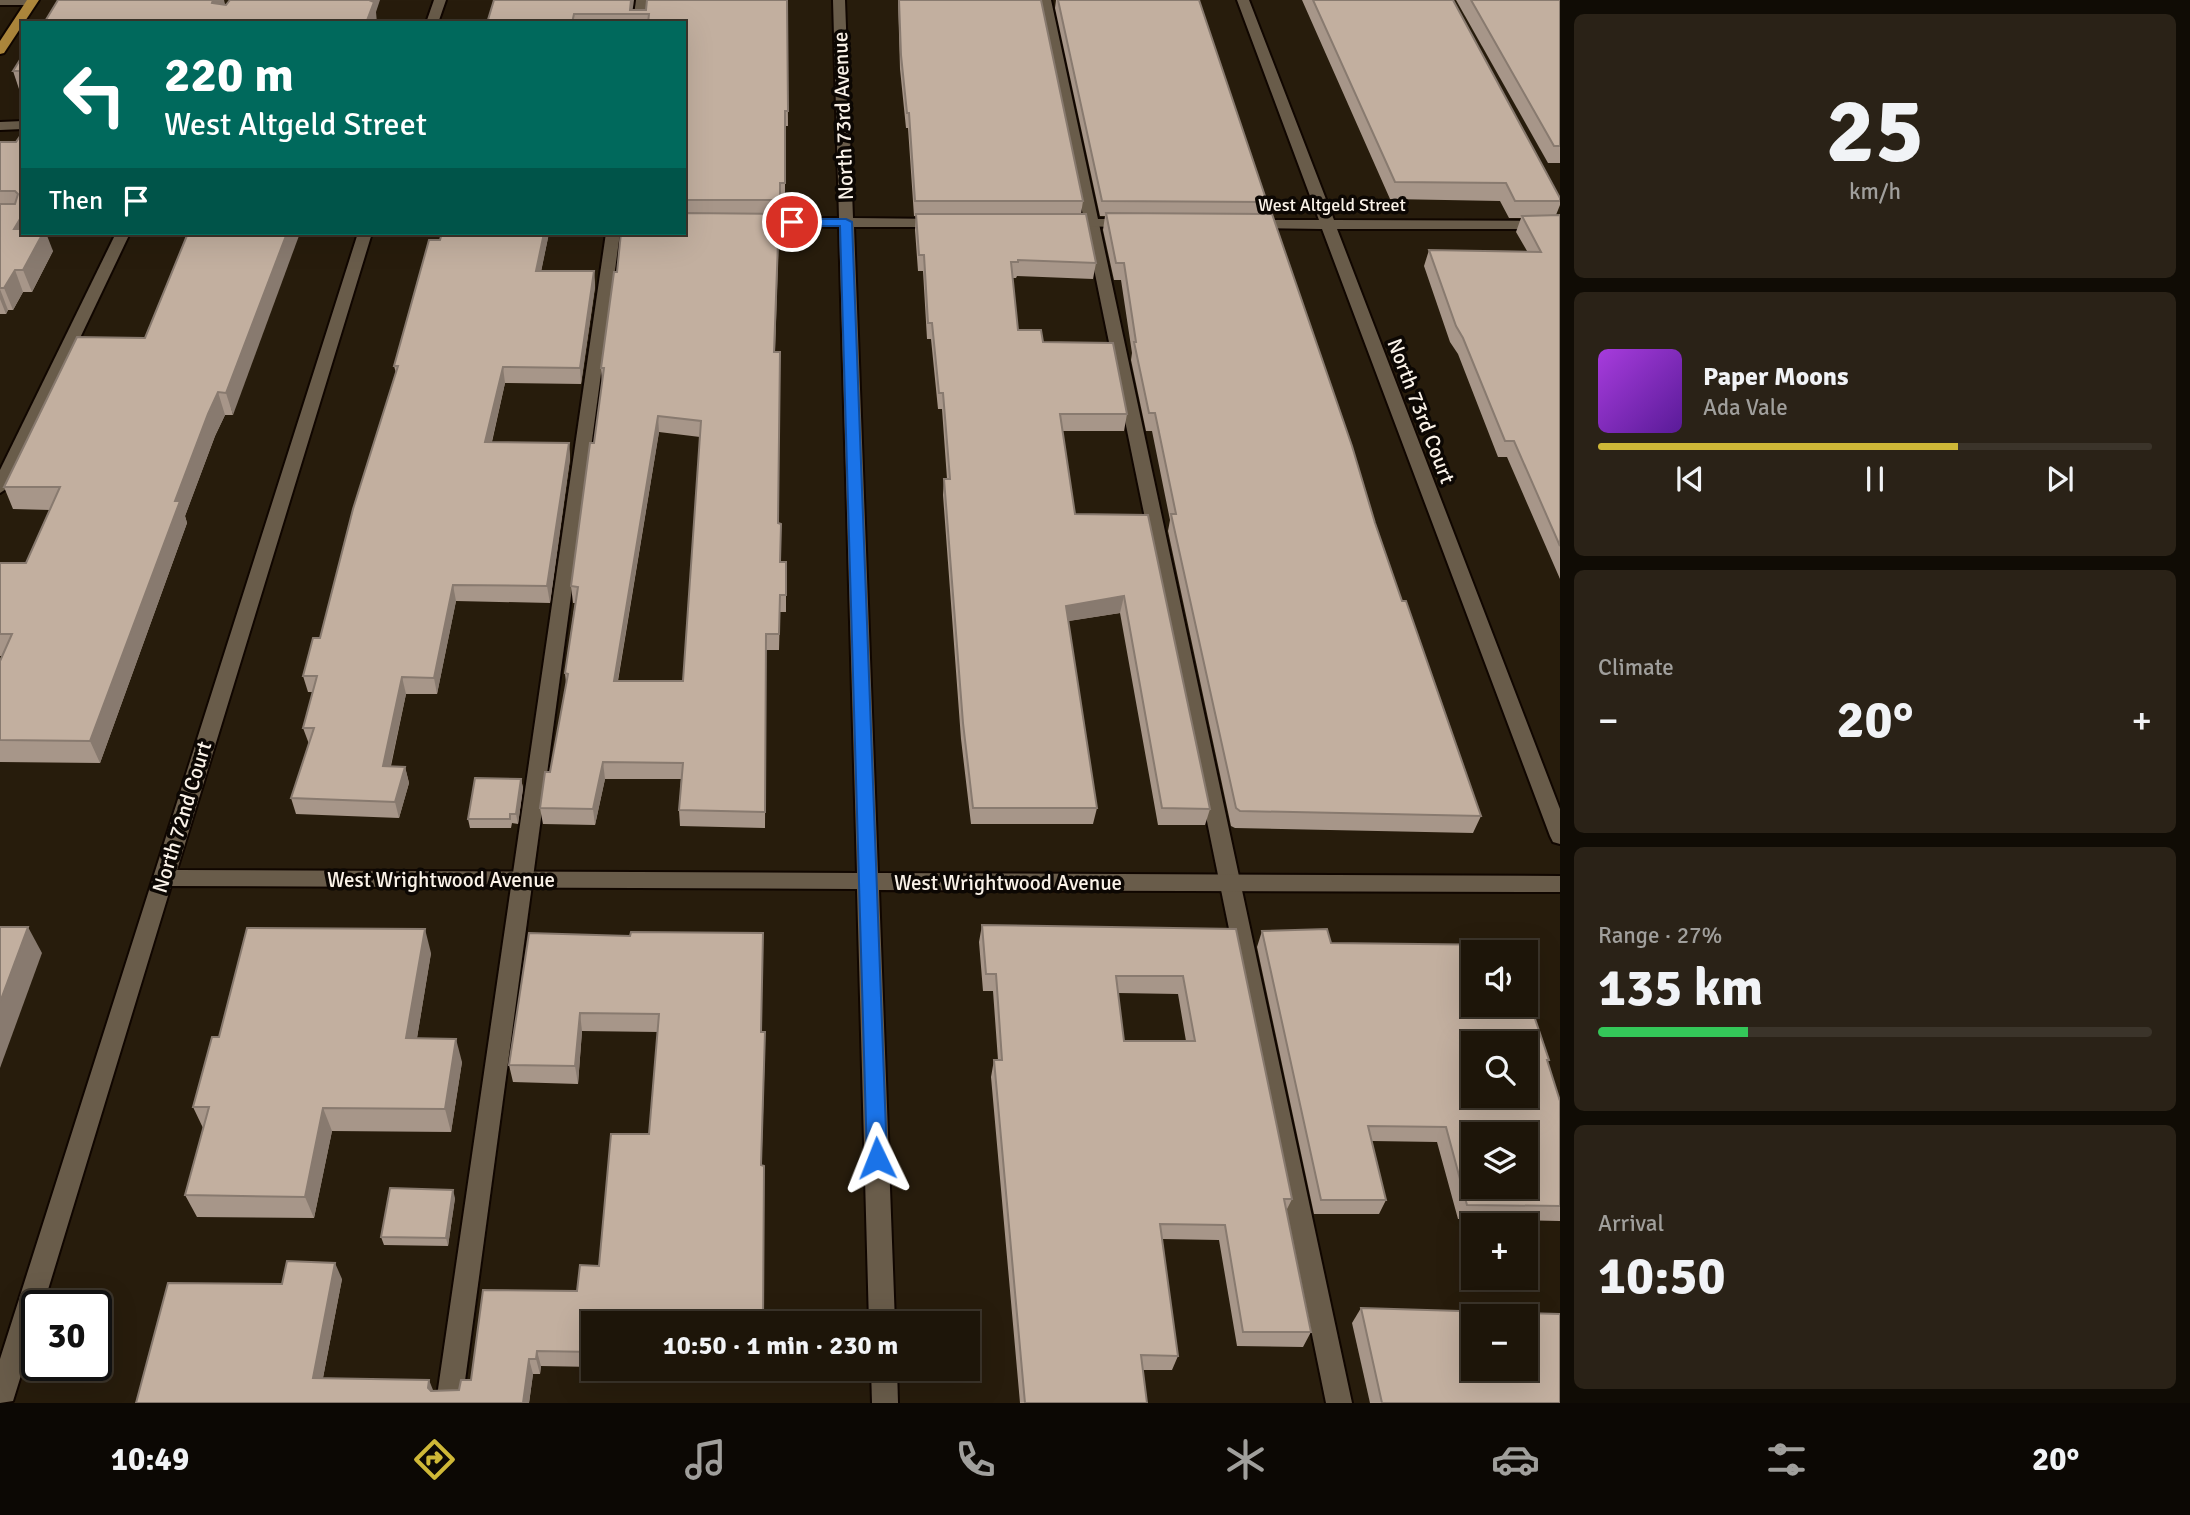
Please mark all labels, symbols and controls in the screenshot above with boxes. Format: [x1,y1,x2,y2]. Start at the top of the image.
street label: North 73rd Avenue [827,31,859,201]
text: 220 m [164,45,294,105]
icon: left [49,49,140,140]
text: 25 [1826,75,1924,188]
text: West Altgeld Street [164,105,427,144]
text: km/h [1849,177,1901,206]
icon: arrive [117,182,155,220]
text: Then [49,185,103,217]
pin [762,192,822,252]
street label: West Altgeld Street [1258,194,1406,216]
icon: arrive [773,203,811,241]
street label: North 73rd Court [1381,335,1461,487]
text: Paper Moons [1703,361,1849,393]
text: Ada Vale [1703,393,1788,422]
icon: previous [1671,460,1709,498]
icon: pause [1856,460,1894,498]
icon: next [2041,460,2079,498]
text: Climate [1598,653,1674,682]
text: 20° [1837,688,1913,752]
text: − [1598,697,1619,744]
text: + [2131,697,2152,744]
street label: North 72nd Court [147,738,217,896]
street label: West Wrightwood Avenue [327,867,555,893]
street label: West Wrightwood Avenue [894,870,1122,896]
text: Range · 27% [1598,921,1722,950]
map controls [1461,940,1538,1381]
button: sound [1461,940,1538,1017]
text: 135 km [1598,956,1763,1020]
button: search [1461,1031,1538,1108]
position arrow [840,1121,914,1195]
button: layers [1461,1122,1538,1199]
text: Arrival [1598,1209,1664,1238]
button: + [1461,1213,1538,1290]
text: 10:50 [1598,1244,1726,1308]
speed limit sign: 30 [21,1290,112,1381]
button: − [1461,1304,1538,1381]
text: 10:50 · 1 min · 230 m [663,1330,898,1362]
icon: directions [410,1435,459,1484]
icon: music [681,1435,730,1484]
icon: phone [951,1435,1000,1484]
icon: climate [1221,1435,1270,1484]
icon: car [1491,1435,1540,1484]
icon: filters [1762,1435,1811,1484]
text: 10:49 [111,1440,189,1479]
text: 20° [2032,1440,2079,1479]

